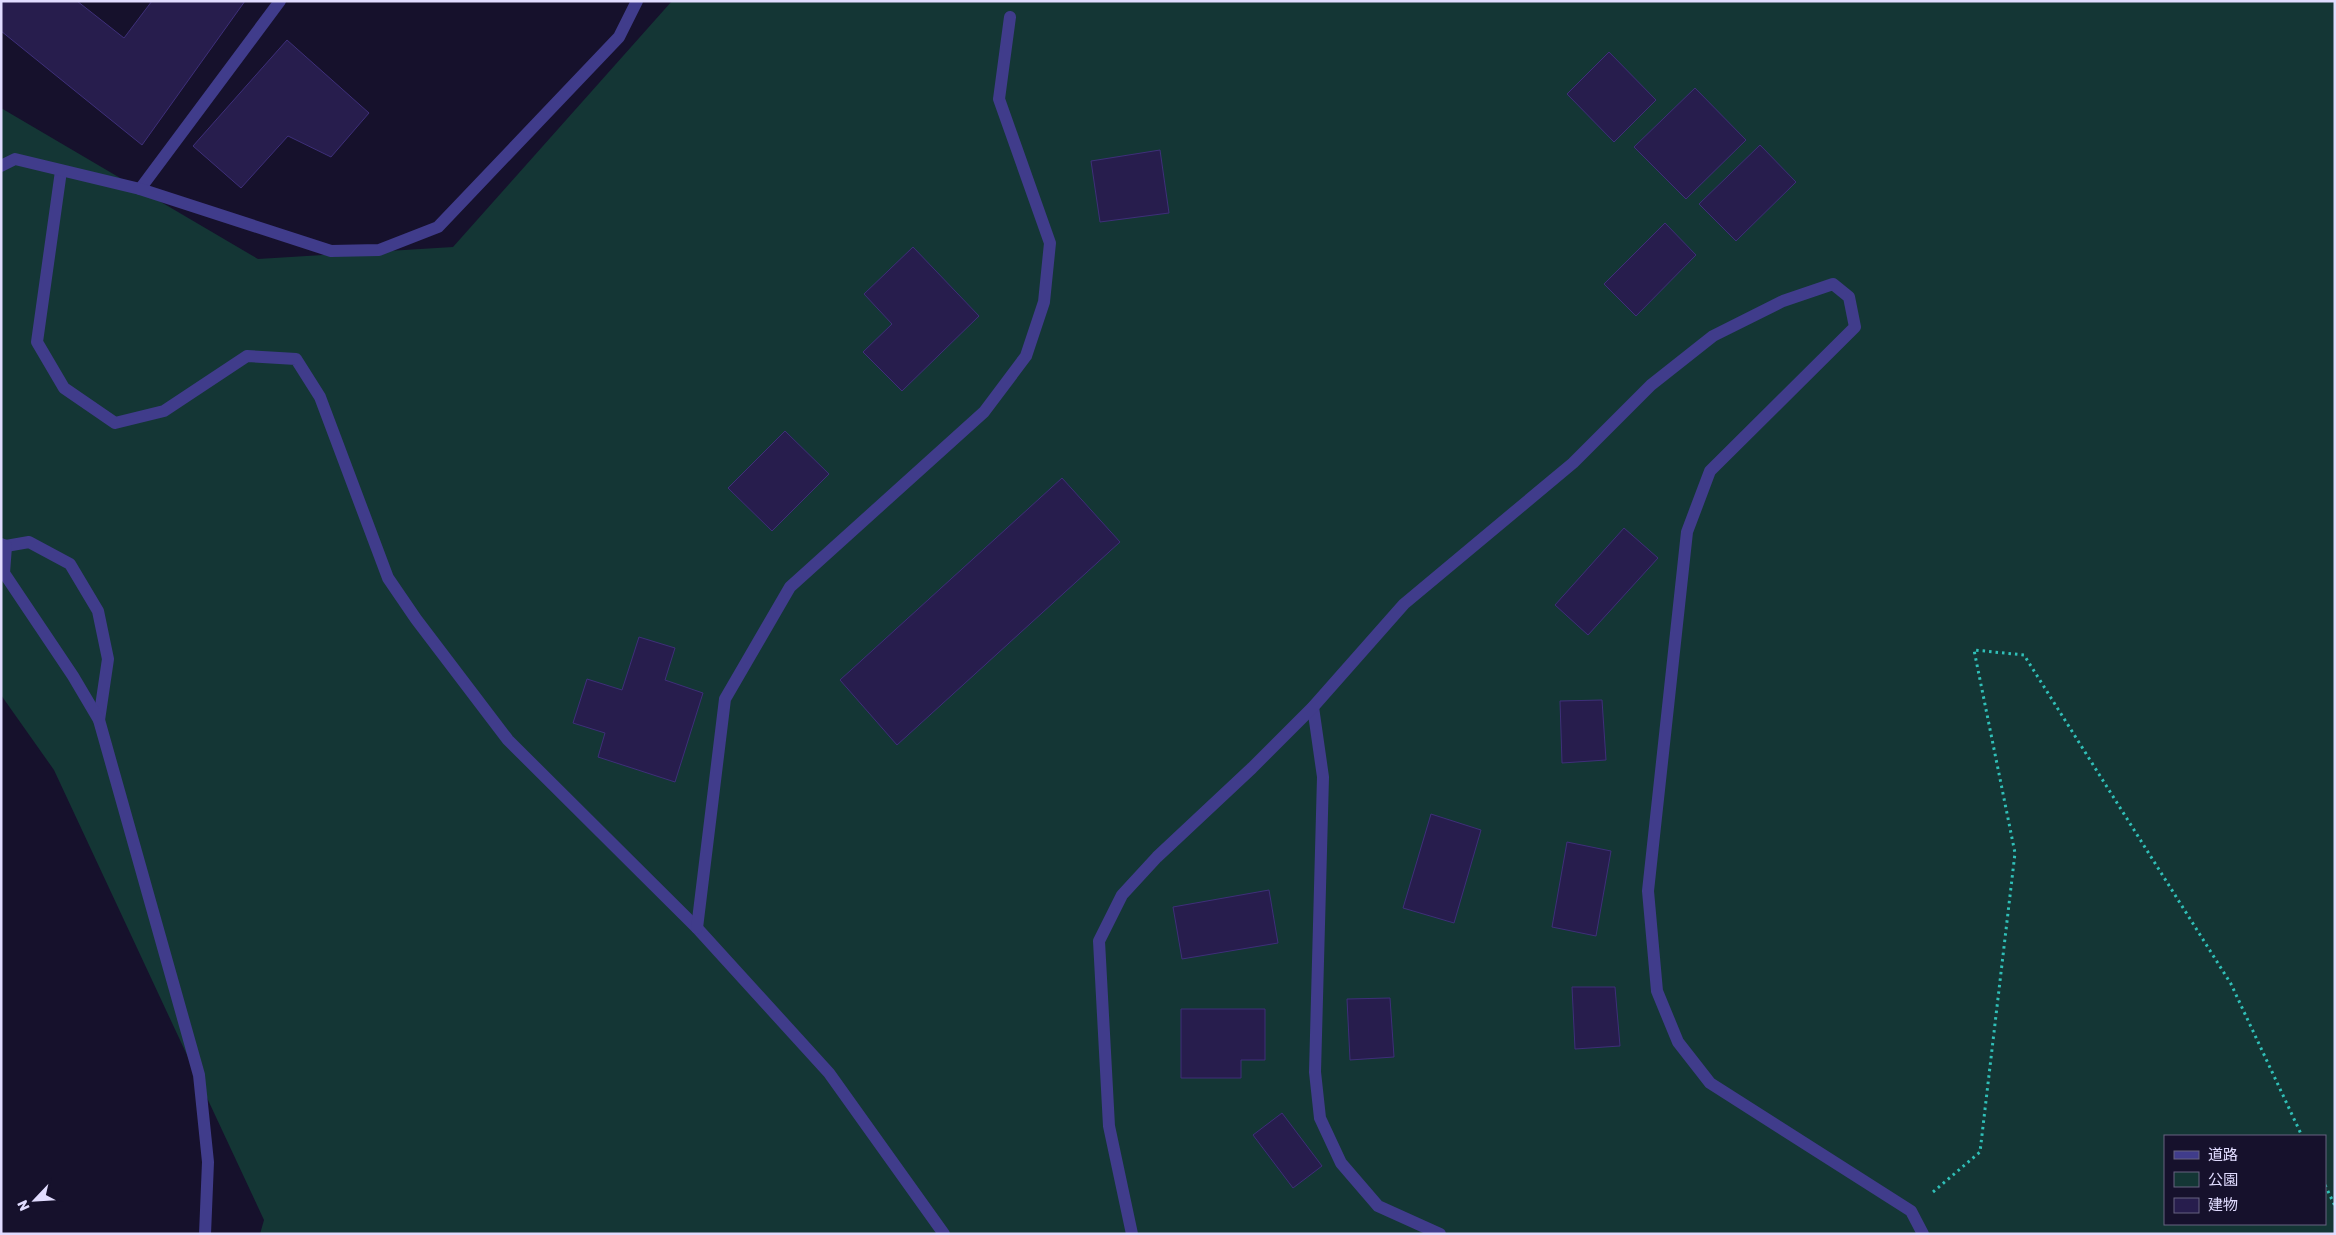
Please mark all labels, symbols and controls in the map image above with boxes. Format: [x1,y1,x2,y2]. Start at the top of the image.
legend [2164,1135,2326,1225]
text: 道路 [2208,1146,2238,1164]
text: 公園 [2208,1171,2238,1189]
north arrow [10,1175,60,1225]
text: 建物 [2208,1196,2238,1214]
text: N [14,1197,34,1213]

